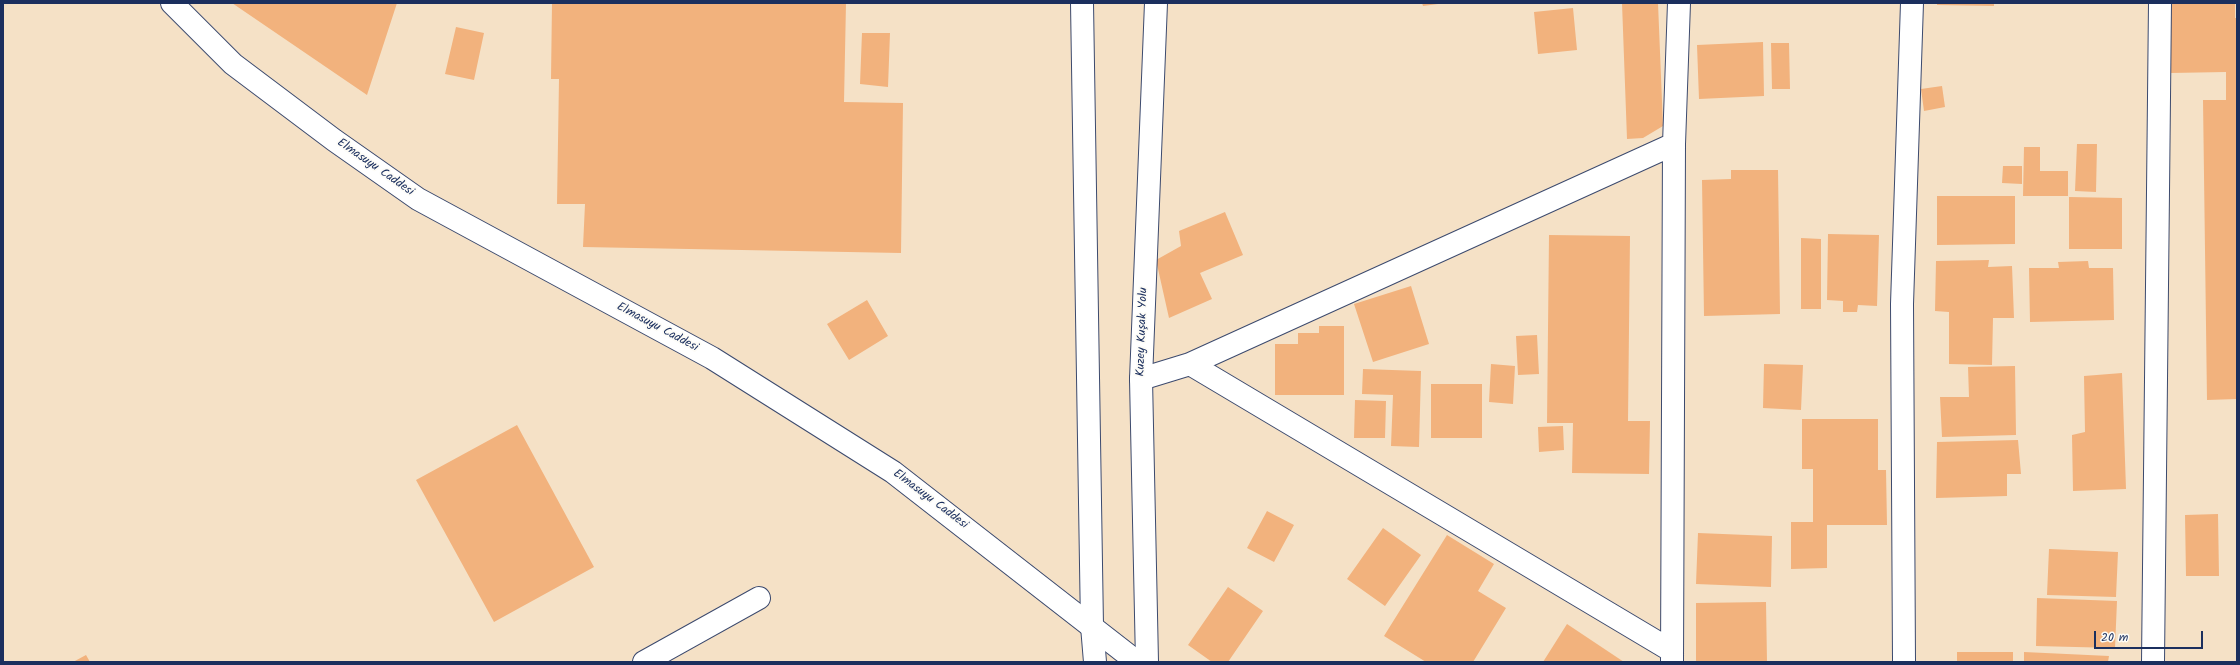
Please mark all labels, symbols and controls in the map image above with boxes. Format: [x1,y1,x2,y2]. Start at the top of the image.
street label: Elmasuyu Caddesi [334,136,416,200]
street label: Kuzey Kuşak Yolu [1134,287,1152,377]
street label: Elmasuyu Caddesi [614,300,700,356]
street label: Elmasuyu Caddesi [890,467,970,533]
scale bar [2096,623,2205,649]
text: 20 m [2101,628,2128,647]

